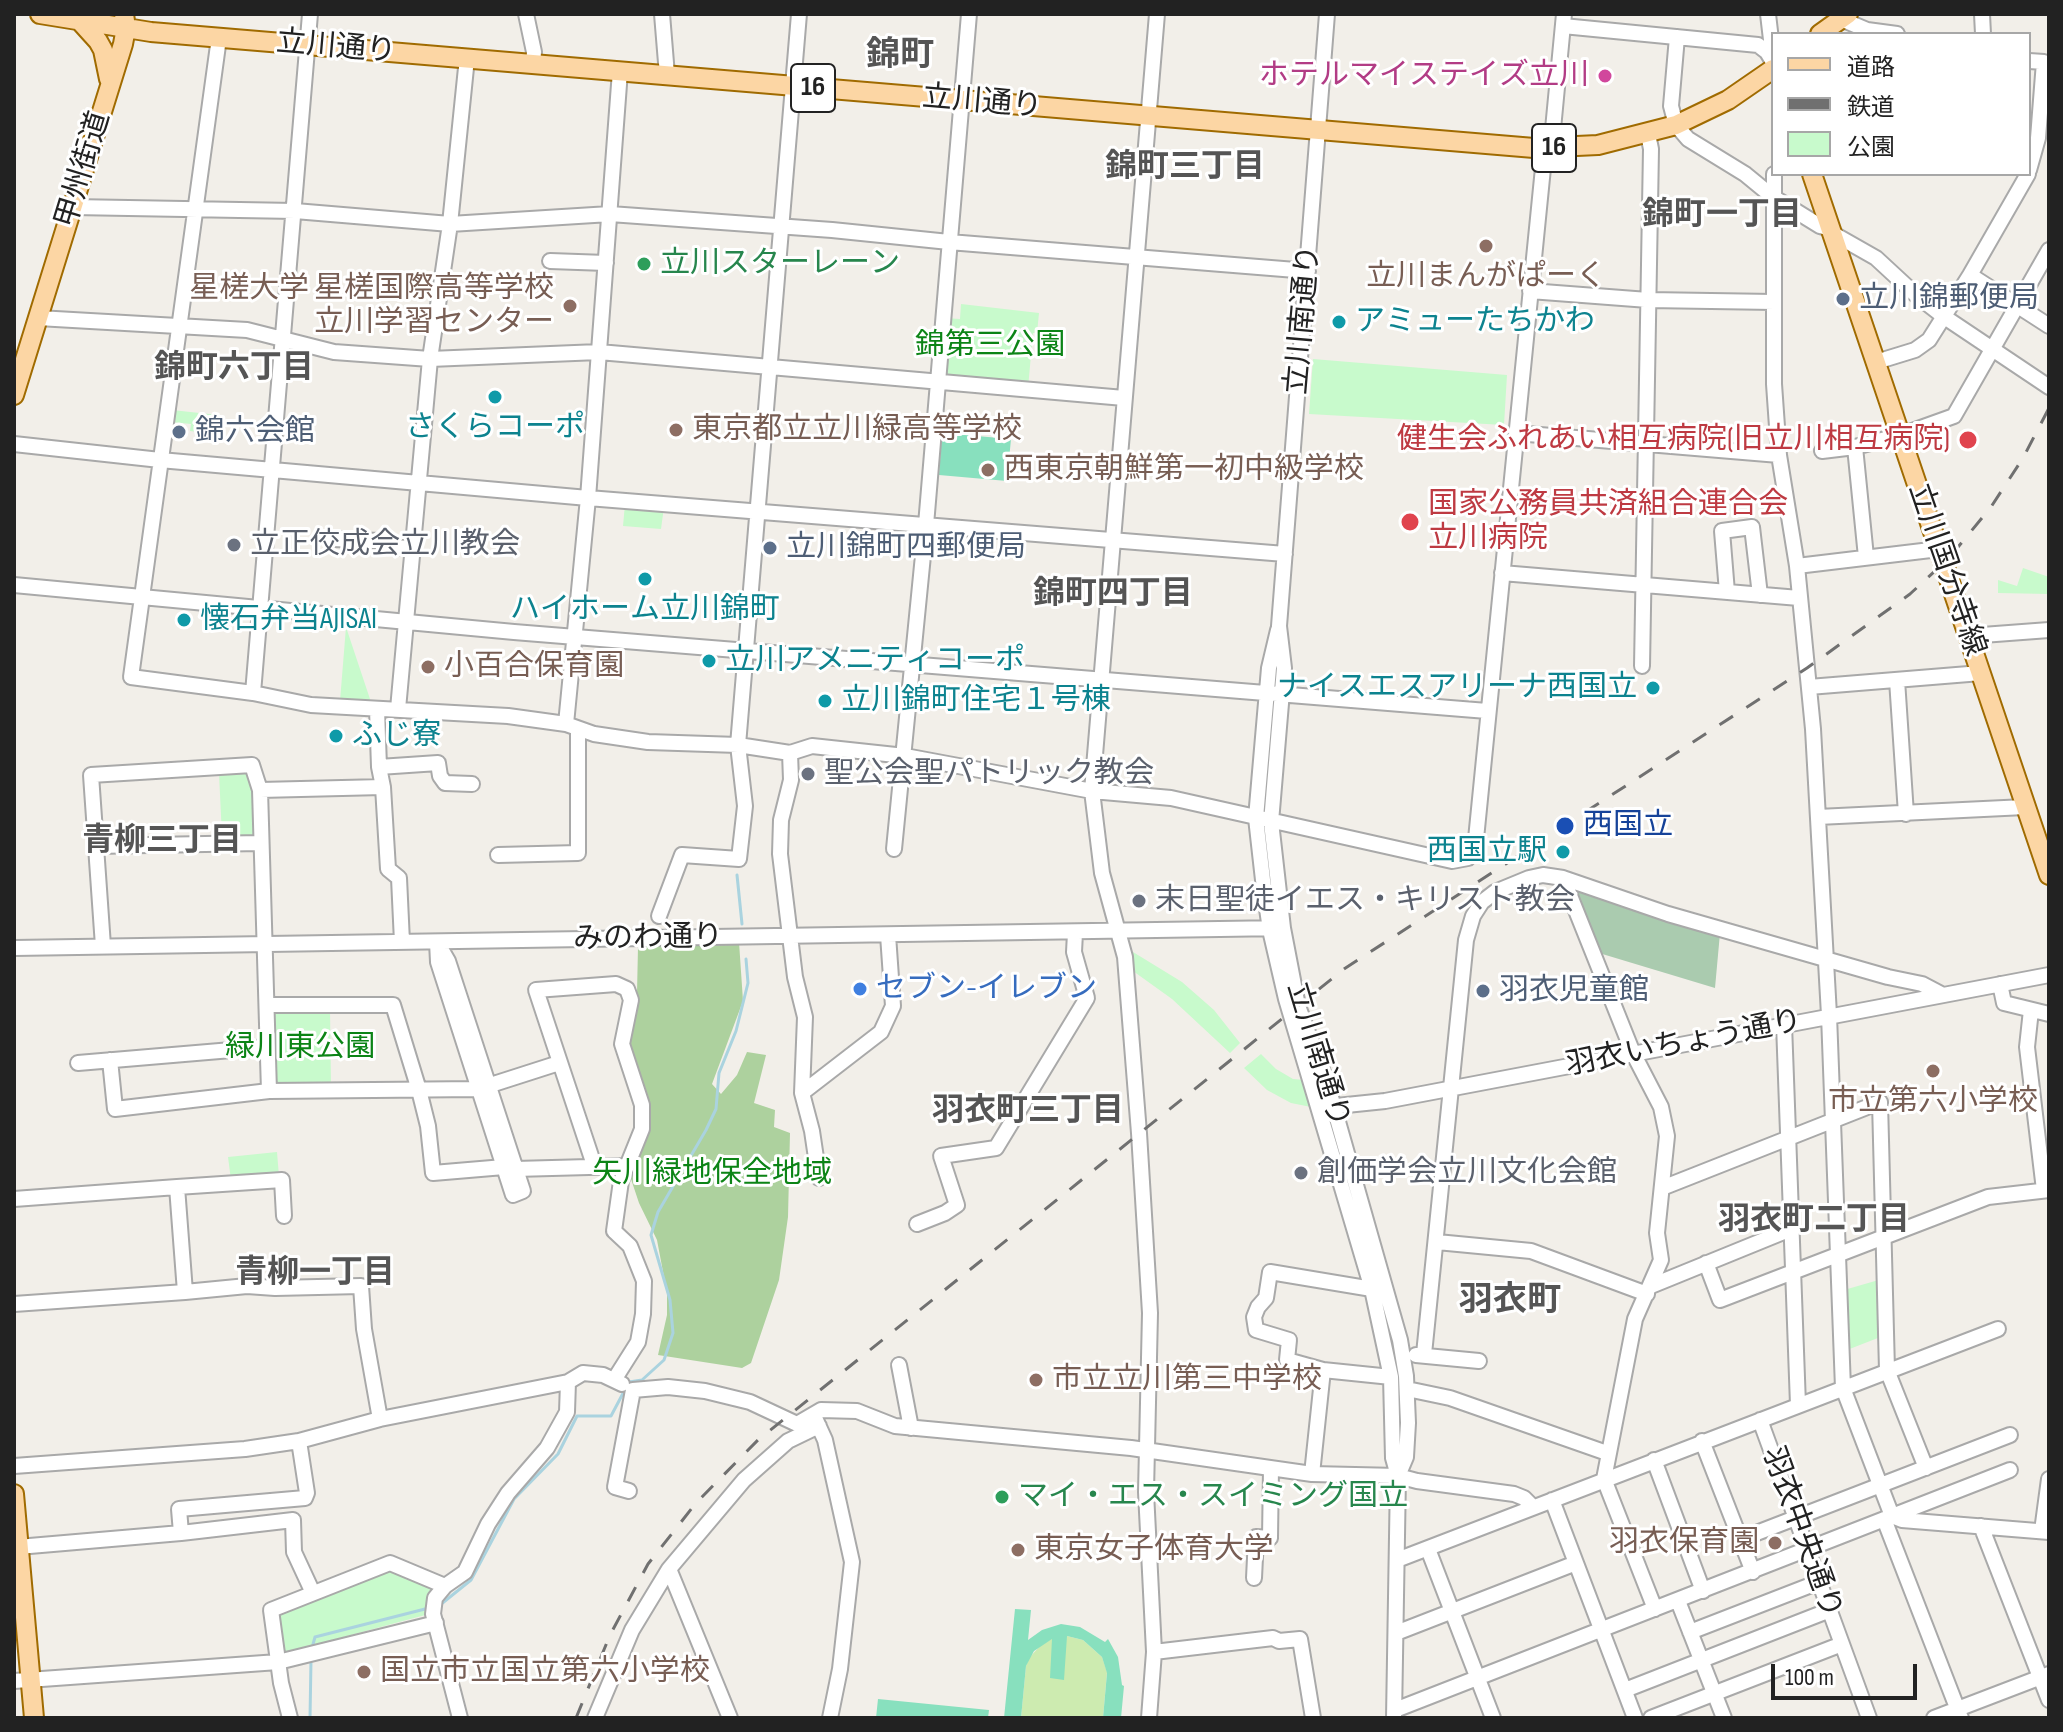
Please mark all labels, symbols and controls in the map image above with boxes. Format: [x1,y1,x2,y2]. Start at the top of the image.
street label: 立川通り [275,25,397,71]
legend [1771,32,2031,176]
district label: 錦町 [866,36,934,76]
text: 道路 [1847,53,1895,82]
place label: ホテルマイステイズ立川 [1259,58,1589,94]
road number: 16 [791,64,835,112]
marker: ホテルマイステイズ立川 [1596,67,1614,85]
street label: 立川通り [921,80,1043,126]
text: 鉄道 [1847,93,1895,122]
street label: 甲州街道 [49,107,119,233]
road number: 16 [1532,124,1576,172]
text: 公園 [1847,133,1895,162]
district label: 錦町三丁目 [1105,149,1265,187]
district label: 錦町一丁目 [1642,197,1802,235]
marker: 立川まんがぱーく [1477,237,1495,255]
street label: 立川南通り [1280,244,1328,396]
place label: 立川スターレーン [660,246,900,282]
marker: 立川スターレーン [635,255,653,273]
place label: 立川まんがぱーく [1366,259,1606,295]
place label: 星槎大学 星槎国際高等学校 立川学習センター [189,271,554,342]
place label: 立川錦郵便局 [1859,281,2039,317]
marker: 立川錦郵便局 [1834,290,1852,308]
marker: 星槎大学 星槎国際高等学校 立川学習センター [561,297,579,315]
place label: アミューたちかわ [1355,304,1595,340]
marker: アミューたちかわ [1330,313,1348,331]
park label: 錦第三公園 [915,328,1065,364]
district label: 錦町六丁目 [154,350,314,388]
marker: さくらコーポ [486,388,504,406]
place label: さくらコーポ [405,410,585,446]
place label: 東京都立立川緑高等学校 [692,412,1022,448]
place label: 錦六会館 [195,414,315,450]
marker: 東京都立立川緑高等学校 [667,421,685,439]
place label: 健生会ふれあい相互病院(旧立川相互病院) [1397,422,1950,458]
marker: 錦六会館 [170,423,188,441]
marker: 健生会ふれあい相互病院(旧立川相互病院) [1957,429,1979,451]
place label: 西東京朝鮮第一初中級学校 [1004,452,1364,488]
marker: 西東京朝鮮第一初中級学校 [979,461,997,479]
street label: 立川国分寺線 [1900,479,1992,661]
place label: 国家公務員共済組合連合会 立川病院 [1428,487,1788,558]
marker: 国家公務員共済組合連合会 立川病院 [1399,511,1421,533]
place label: 立正佼成会立川教会 [250,527,520,563]
place label: 立川錦町四郵便局 [786,530,1026,566]
marker: 立正佼成会立川教会 [225,536,243,554]
marker: 立川錦町四郵便局 [761,539,779,557]
marker: ハイホーム立川錦町 [636,570,654,588]
district label: 錦町四丁目 [1033,576,1193,614]
place label: ハイホーム立川錦町 [510,592,780,628]
place label: 懐石弁当AJISAI [200,602,377,638]
marker: 懐石弁当AJISAI [175,611,193,629]
place label: 立川アメニティコーポ [725,643,1025,679]
place label: 小百合保育園 [444,649,624,685]
marker: 立川アメニティコーポ [700,652,718,670]
marker: 小百合保育園 [419,658,437,676]
place label: ナイスエスアリーナ西国立 [1277,670,1637,706]
marker: ナイスエスアリーナ西国立 [1644,679,1662,697]
place label: 立川錦町住宅１号棟 [841,683,1111,719]
marker: 立川錦町住宅１号棟 [816,692,834,710]
place label: ふじ寮 [352,718,442,754]
marker: ふじ寮 [327,727,345,745]
place label: 聖公会聖パトリック教会 [824,756,1154,792]
marker: 聖公会聖パトリック教会 [799,765,817,783]
place label: 西国立 [1583,808,1673,844]
marker: 西国立 [1554,815,1576,837]
district label: 青柳三丁目 [82,823,242,861]
place label: 西国立駅 [1427,834,1547,870]
marker: 西国立駅 [1554,843,1572,861]
place label: 末日聖徒イエス・キリスト教会 [1155,883,1575,919]
marker: 末日聖徒イエス・キリスト教会 [1130,892,1148,910]
street label: みのわ通り [573,920,723,958]
place label: セブン-イレブン [876,971,1097,1007]
place label: 羽衣児童館 [1499,973,1649,1009]
street label: 立川南通り [1278,978,1356,1132]
marker: セブン-イレブン [851,980,869,998]
marker: 羽衣児童館 [1474,982,1492,1000]
street label: 羽衣いちょう通り [1563,1003,1805,1085]
park label: 緑川東公園 [225,1030,375,1066]
marker: 市立第六小学校 [1924,1062,1942,1080]
place label: 市立第六小学校 [1828,1084,2038,1120]
district label: 羽衣町三丁目 [932,1093,1124,1131]
place label: 創価学会立川文化会館 [1317,1155,1617,1191]
park label: 矢川緑地保全地域 [592,1156,832,1192]
marker: 創価学会立川文化会館 [1292,1164,1310,1182]
district label: 羽衣町二丁目 [1718,1202,1910,1240]
district label: 青柳一丁目 [235,1255,395,1293]
district label: 羽衣町 [1459,1281,1561,1321]
place label: 市立立川第三中学校 [1052,1362,1322,1398]
marker: 市立立川第三中学校 [1027,1371,1045,1389]
street label: 羽衣中央通り [1753,1442,1849,1624]
place label: マイ・エス・スイミング国立 [1018,1479,1408,1515]
marker: マイ・エス・スイミング国立 [993,1488,1011,1506]
place label: 羽衣保育園 [1609,1525,1759,1561]
place label: 東京女子体育大学 [1034,1532,1274,1568]
marker: 羽衣保育園 [1766,1534,1784,1552]
marker: 東京女子体育大学 [1009,1541,1027,1559]
scale bar [1775,1648,1921,1698]
place label: 国立市立国立第六小学校 [380,1654,710,1690]
marker: 国立市立国立第六小学校 [355,1663,373,1681]
text: 100 m [1785,1663,1834,1692]

